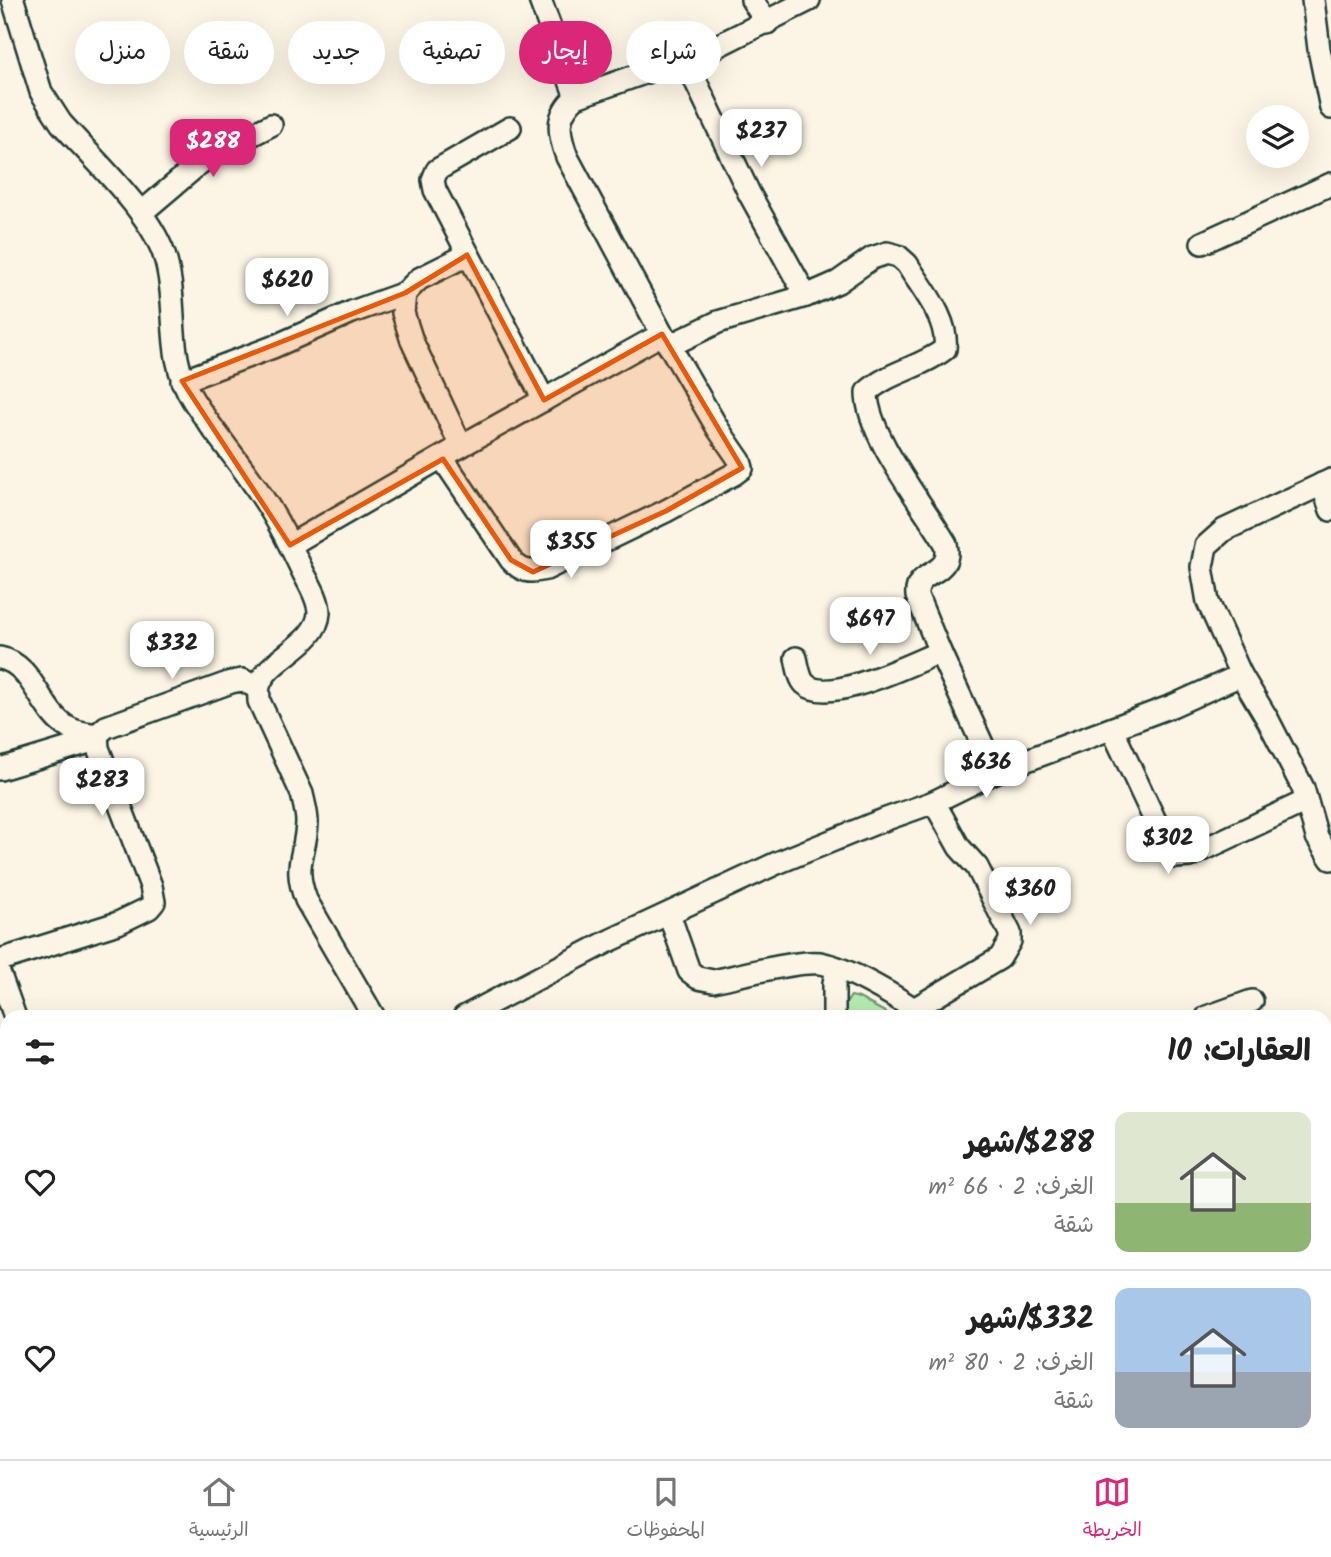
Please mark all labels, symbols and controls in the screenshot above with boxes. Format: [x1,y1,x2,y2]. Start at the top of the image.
chip: منزل [75,21,170,84]
chip: شقة [184,21,274,84]
chip: جديد [288,21,385,84]
chip: تصفية [399,21,505,84]
chip: إيجار [519,21,612,84]
chip: شراء [626,21,721,84]
map controls [1246,105,1309,168]
button: layers [1246,105,1309,168]
pin: $237 [720,110,802,169]
text: $237 [736,114,786,150]
pin: $288 [172,120,254,179]
text: $288 [186,124,240,160]
pin: $620 [246,258,328,318]
text: $620 [261,263,313,299]
pin: $355 [530,520,612,580]
text: $355 [546,525,596,561]
pin: $697 [829,598,911,657]
text: $697 [846,602,894,638]
pin: $332 [131,622,213,681]
text: $332 [146,626,198,662]
pin: $636 [945,740,1027,800]
text: $636 [960,745,1012,781]
pin: $283 [61,758,143,818]
text: $283 [75,763,129,799]
pin: $302 [1127,816,1209,876]
text: $302 [1142,821,1194,857]
pin: $360 [989,867,1071,927]
text: $360 [1005,872,1055,908]
text: العقارات: 10 [1167,1028,1311,1076]
icon: filters [21,1033,59,1071]
text: $288/شهر [965,1120,1094,1168]
icon: home [1171,1140,1255,1224]
icon: heart [21,1163,59,1201]
text: الغرف: 2 · 66 m² [929,1170,1094,1206]
text: شقة [1054,1208,1094,1244]
text: $332/شهر [968,1296,1094,1344]
icon: home [1171,1316,1255,1400]
icon: heart [21,1339,59,1377]
text: الغرف: 2 · 80 m² [929,1346,1094,1382]
text: شقة [1054,1384,1094,1420]
tab: الرئيسية [189,1473,249,1546]
tab: المحفوظات [627,1473,705,1546]
tab: الخريطة [1083,1473,1142,1546]

